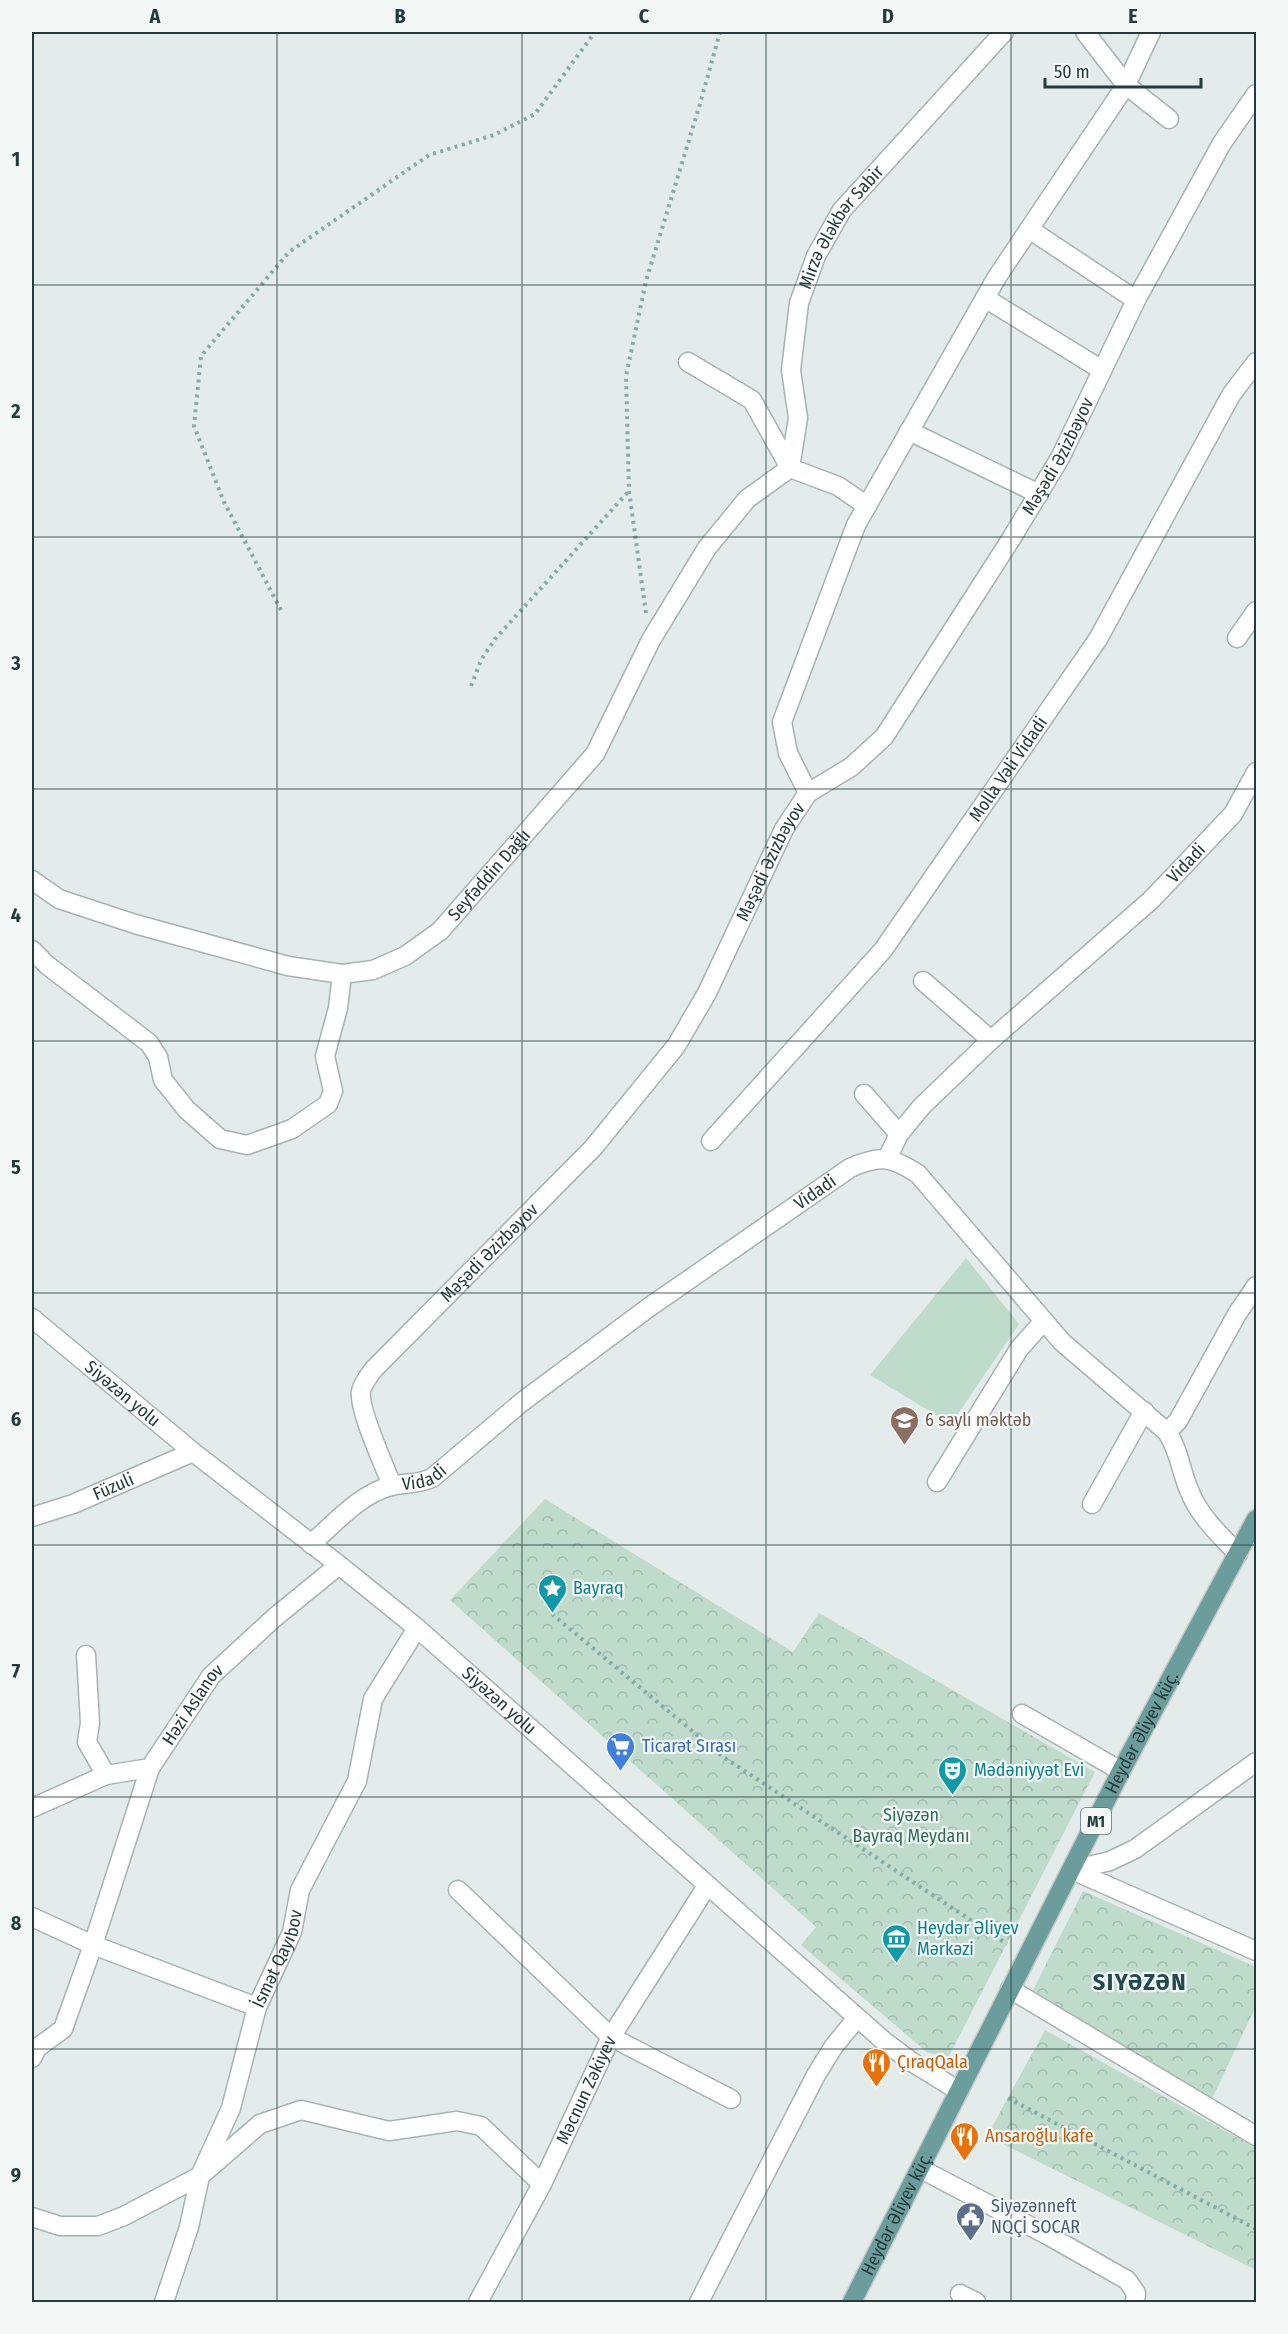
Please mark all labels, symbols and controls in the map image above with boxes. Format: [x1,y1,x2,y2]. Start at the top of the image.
text: A [149,4,162,28]
text: B [394,4,406,28]
text: C [639,4,650,28]
text: D [882,4,894,28]
text: E [1128,4,1138,28]
scale bar [1045,51,1201,89]
text: 50 m [1054,61,1090,83]
text: 1 [12,147,20,171]
street label: Mirzə Ələkbər Sabir [794,160,889,292]
street label: Məşədi Əzizbəyov [1017,394,1098,519]
text: 2 [10,399,21,423]
text: 3 [10,651,21,675]
street label: Molla Vəli Vidadi [964,712,1052,826]
street label: Məşədi Əzizbəyov [731,798,810,925]
street label: Seyfəddin Dağlı [443,825,535,925]
street label: Vidadi [1162,839,1210,888]
text: 4 [11,903,21,927]
text: 5 [11,1155,21,1179]
street label: Vidadi [790,1170,840,1214]
street label: Məşədi Əzizbəyov [436,1199,543,1307]
street label: Siyəzən yolu [80,1356,165,1431]
school or university icon: 6 saylı məktəb [888,1404,920,1446]
text: 6 [11,1407,21,1431]
place label: 6 saylı məktəb [925,1409,1031,1431]
street label: Vidadi [401,1460,451,1495]
street label: Füzuli [90,1468,137,1505]
place icon: Bayraq [536,1572,568,1614]
place label: Bayraq [573,1577,624,1599]
text: 7 [12,1659,21,1683]
street label: Həzi Aslanov [157,1659,228,1749]
street label: Siyəzən yolu [458,1662,541,1739]
street label: Heydər Əliyev küç. [1100,1667,1183,1797]
supermarket icon: Ticarət Sırası [605,1730,637,1772]
place label: Ticarət Sırası [642,1735,736,1757]
theatre icon: Mədəniyyət Evi [937,1754,969,1796]
place label: Mədəniyyət Evi [974,1759,1084,1781]
park label: Siyəzən Bayraq Meydanı [853,1804,969,1847]
road number: M1 [1081,1808,1111,1834]
street label: İsmət Qayıbov [247,1908,307,2011]
text: 8 [11,1911,22,1935]
place label: Heydər Əliyev Mərkəzi [917,1917,1018,1960]
museum icon: Heydər Əliyev Mərkəzi [880,1922,912,1964]
district label: SIYƏZƏN [1093,1968,1187,1996]
street label: Məcnun Zəkiyev [551,2032,621,2148]
restaurant icon: ÇıraqQala [860,2046,892,2088]
place label: ÇıraqQala [897,2051,968,2073]
restaurant icon: Ansaroğlu kafe [948,2120,980,2162]
place label: Ansaroğlu kafe [985,2125,1094,2147]
street label: Heydər Əliyev küç. [856,2148,937,2279]
text: 9 [11,2163,21,2187]
place label: Siyəzənneft NQÇİ SOCAR [991,2195,1080,2238]
public building icon: Siyəzənneft NQÇİ SOCAR [954,2200,986,2242]

